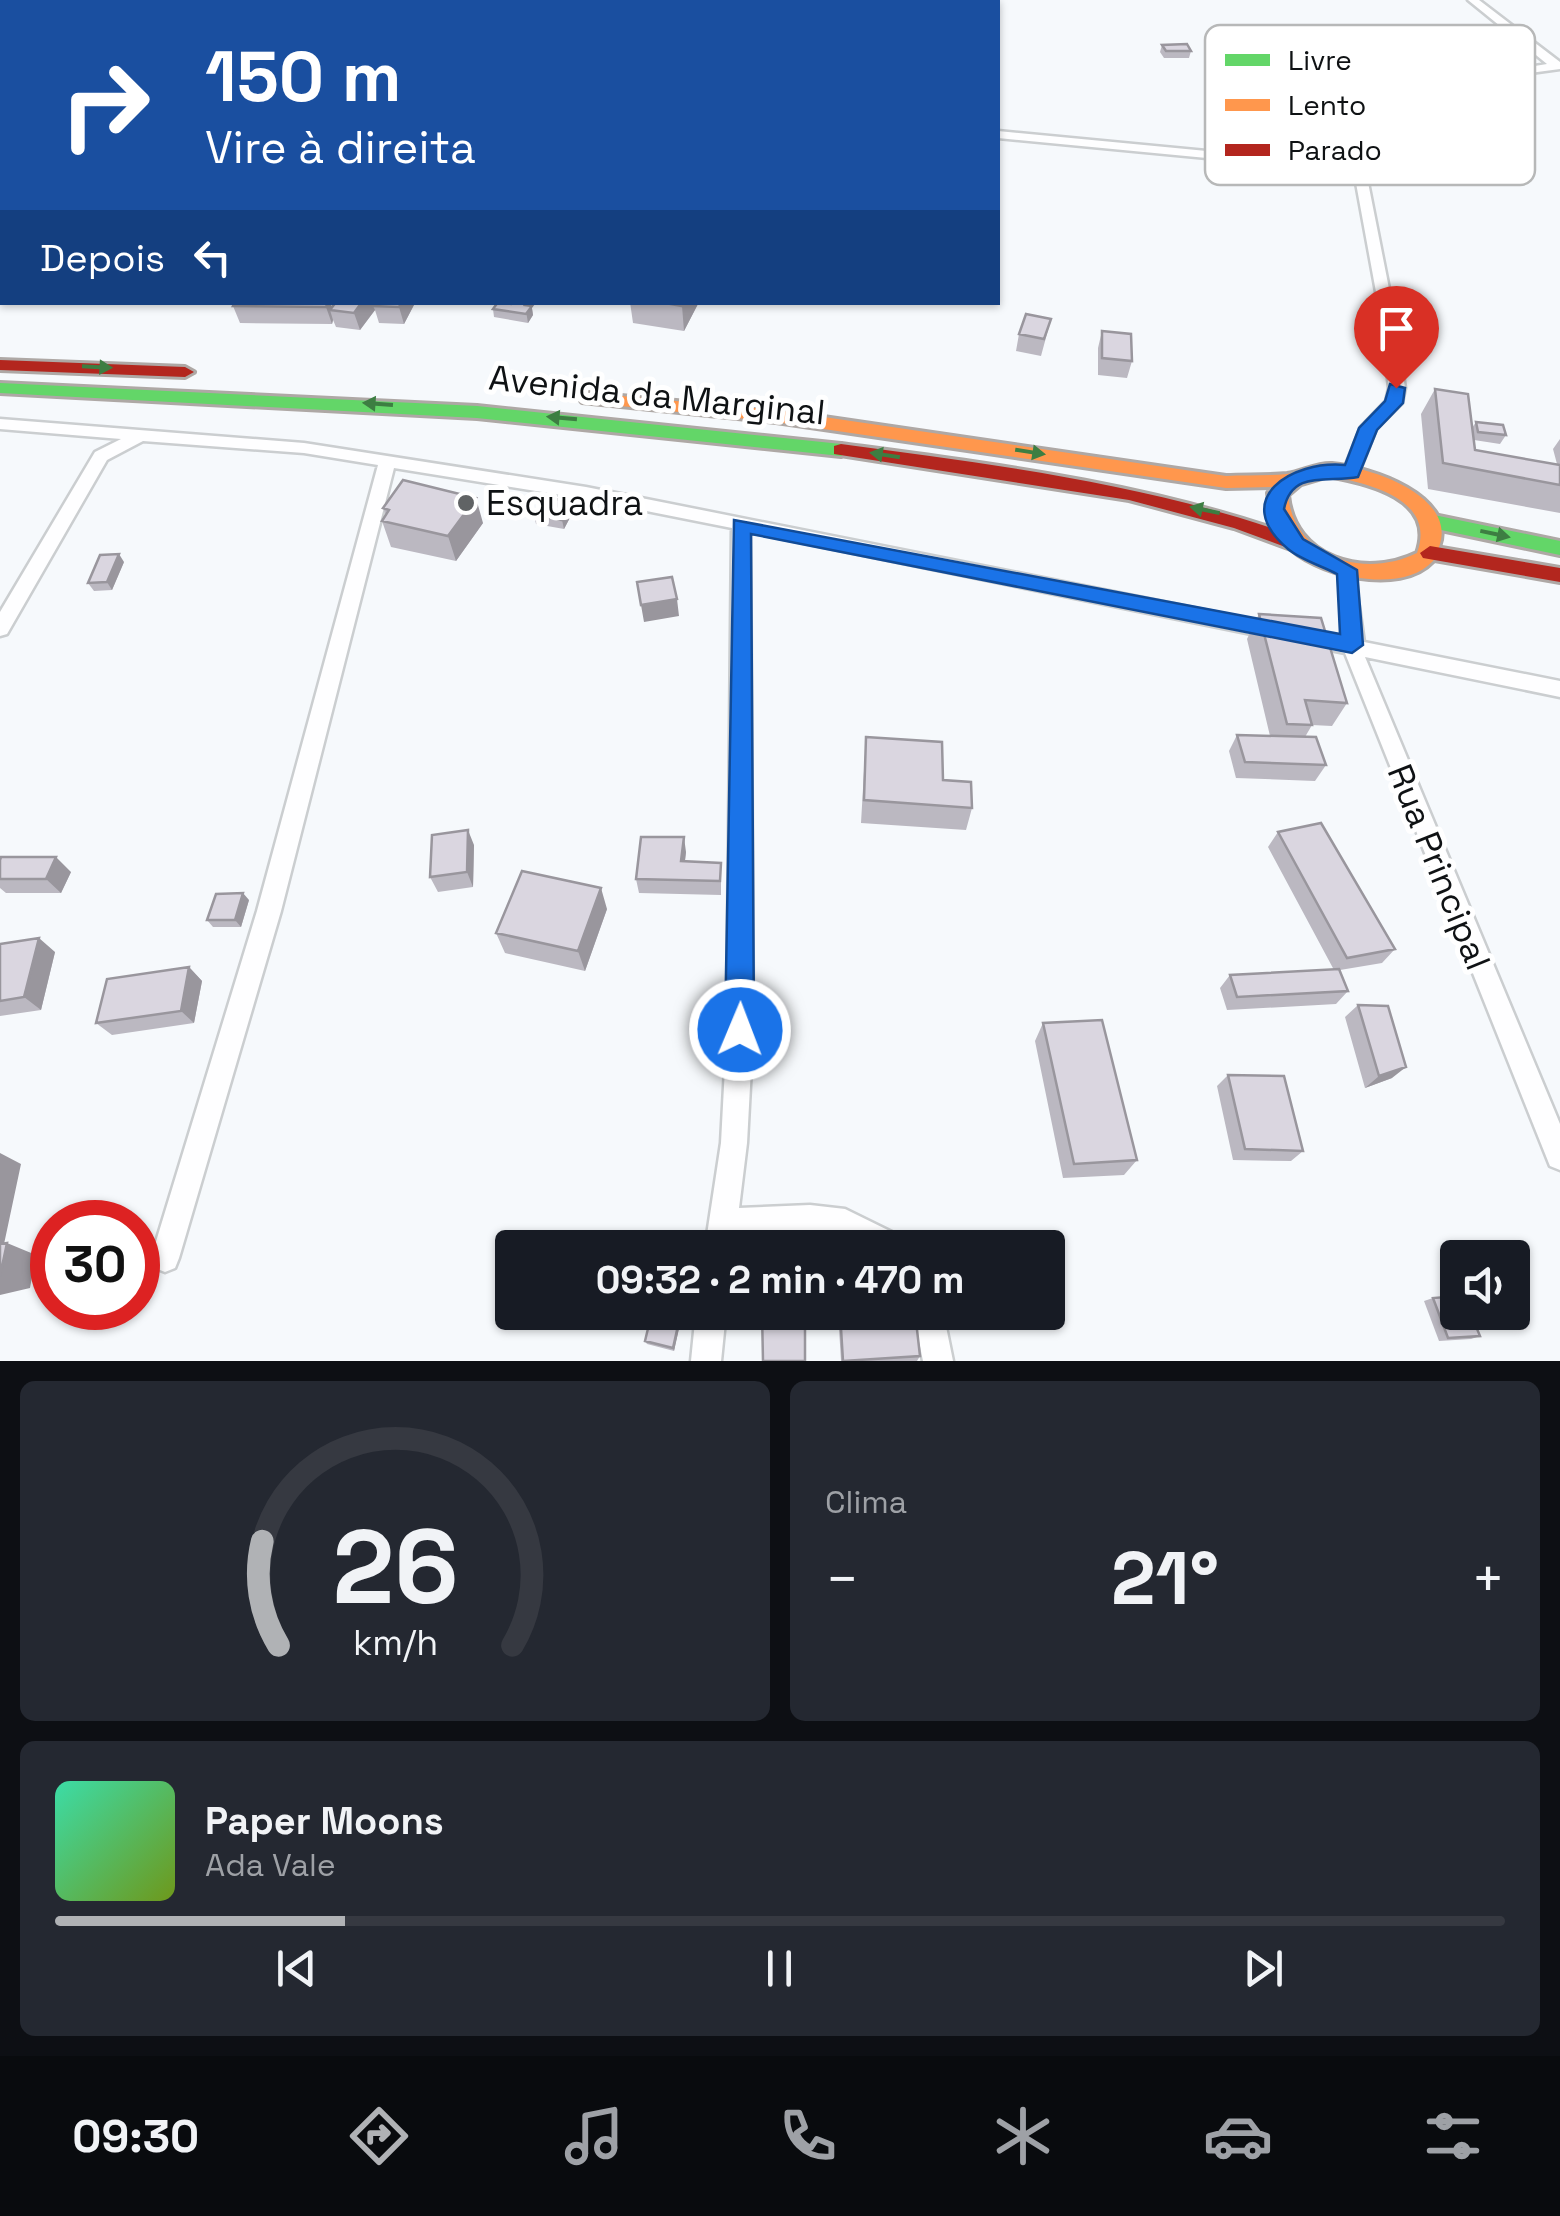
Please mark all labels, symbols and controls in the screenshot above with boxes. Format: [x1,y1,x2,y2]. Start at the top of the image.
legend [1205,25,1535,185]
text: 150 m [205,32,402,121]
icon: right [40,40,170,170]
text: Livre [1288,42,1352,78]
text: Lento [1288,87,1366,123]
text: Vire à direita [205,119,476,176]
text: Parado [1288,132,1382,168]
icon: left [185,230,240,285]
text: Depois [40,234,165,282]
pin [1354,286,1439,389]
icon: arrive [1369,301,1424,356]
street label: Avenida da Marginal [487,355,827,435]
one-way arrow [82,359,114,375]
one-way arrow [362,396,394,412]
one-way arrow [546,410,578,426]
one-way arrow [1015,444,1046,460]
one-way arrow [869,447,900,463]
place label: Esquadra [486,481,643,525]
marker: Esquadra [455,492,477,514]
one-way arrow [1189,502,1220,518]
one-way arrow [1480,527,1511,543]
street label: Rua Principal [1378,758,1500,976]
position arrow [688,978,792,1082]
speed limit sign: 30 [30,1200,160,1330]
map controls [1440,1240,1530,1330]
button: sound [1440,1240,1530,1330]
text: 09:32 · 2 min · 470 m [596,1256,964,1304]
text: Clima [825,1482,907,1522]
text: 26 [332,1501,458,1633]
text: 21° [1111,1530,1219,1626]
text: − [825,1544,859,1614]
text: + [1471,1544,1505,1614]
text: km/h [352,1620,438,1665]
text: Paper Moons [205,1797,444,1845]
text: Ada Vale [205,1845,336,1885]
icon: previous [269,1941,324,1996]
icon: pause [752,1941,807,1996]
icon: next [1236,1941,1291,1996]
icon: directions [344,2101,414,2171]
icon: music [559,2101,629,2171]
icon: phone [773,2101,843,2171]
icon: climate [988,2101,1058,2171]
icon: car [1203,2101,1273,2171]
icon: filters [1418,2101,1488,2171]
text: 09:30 [72,2108,199,2165]

